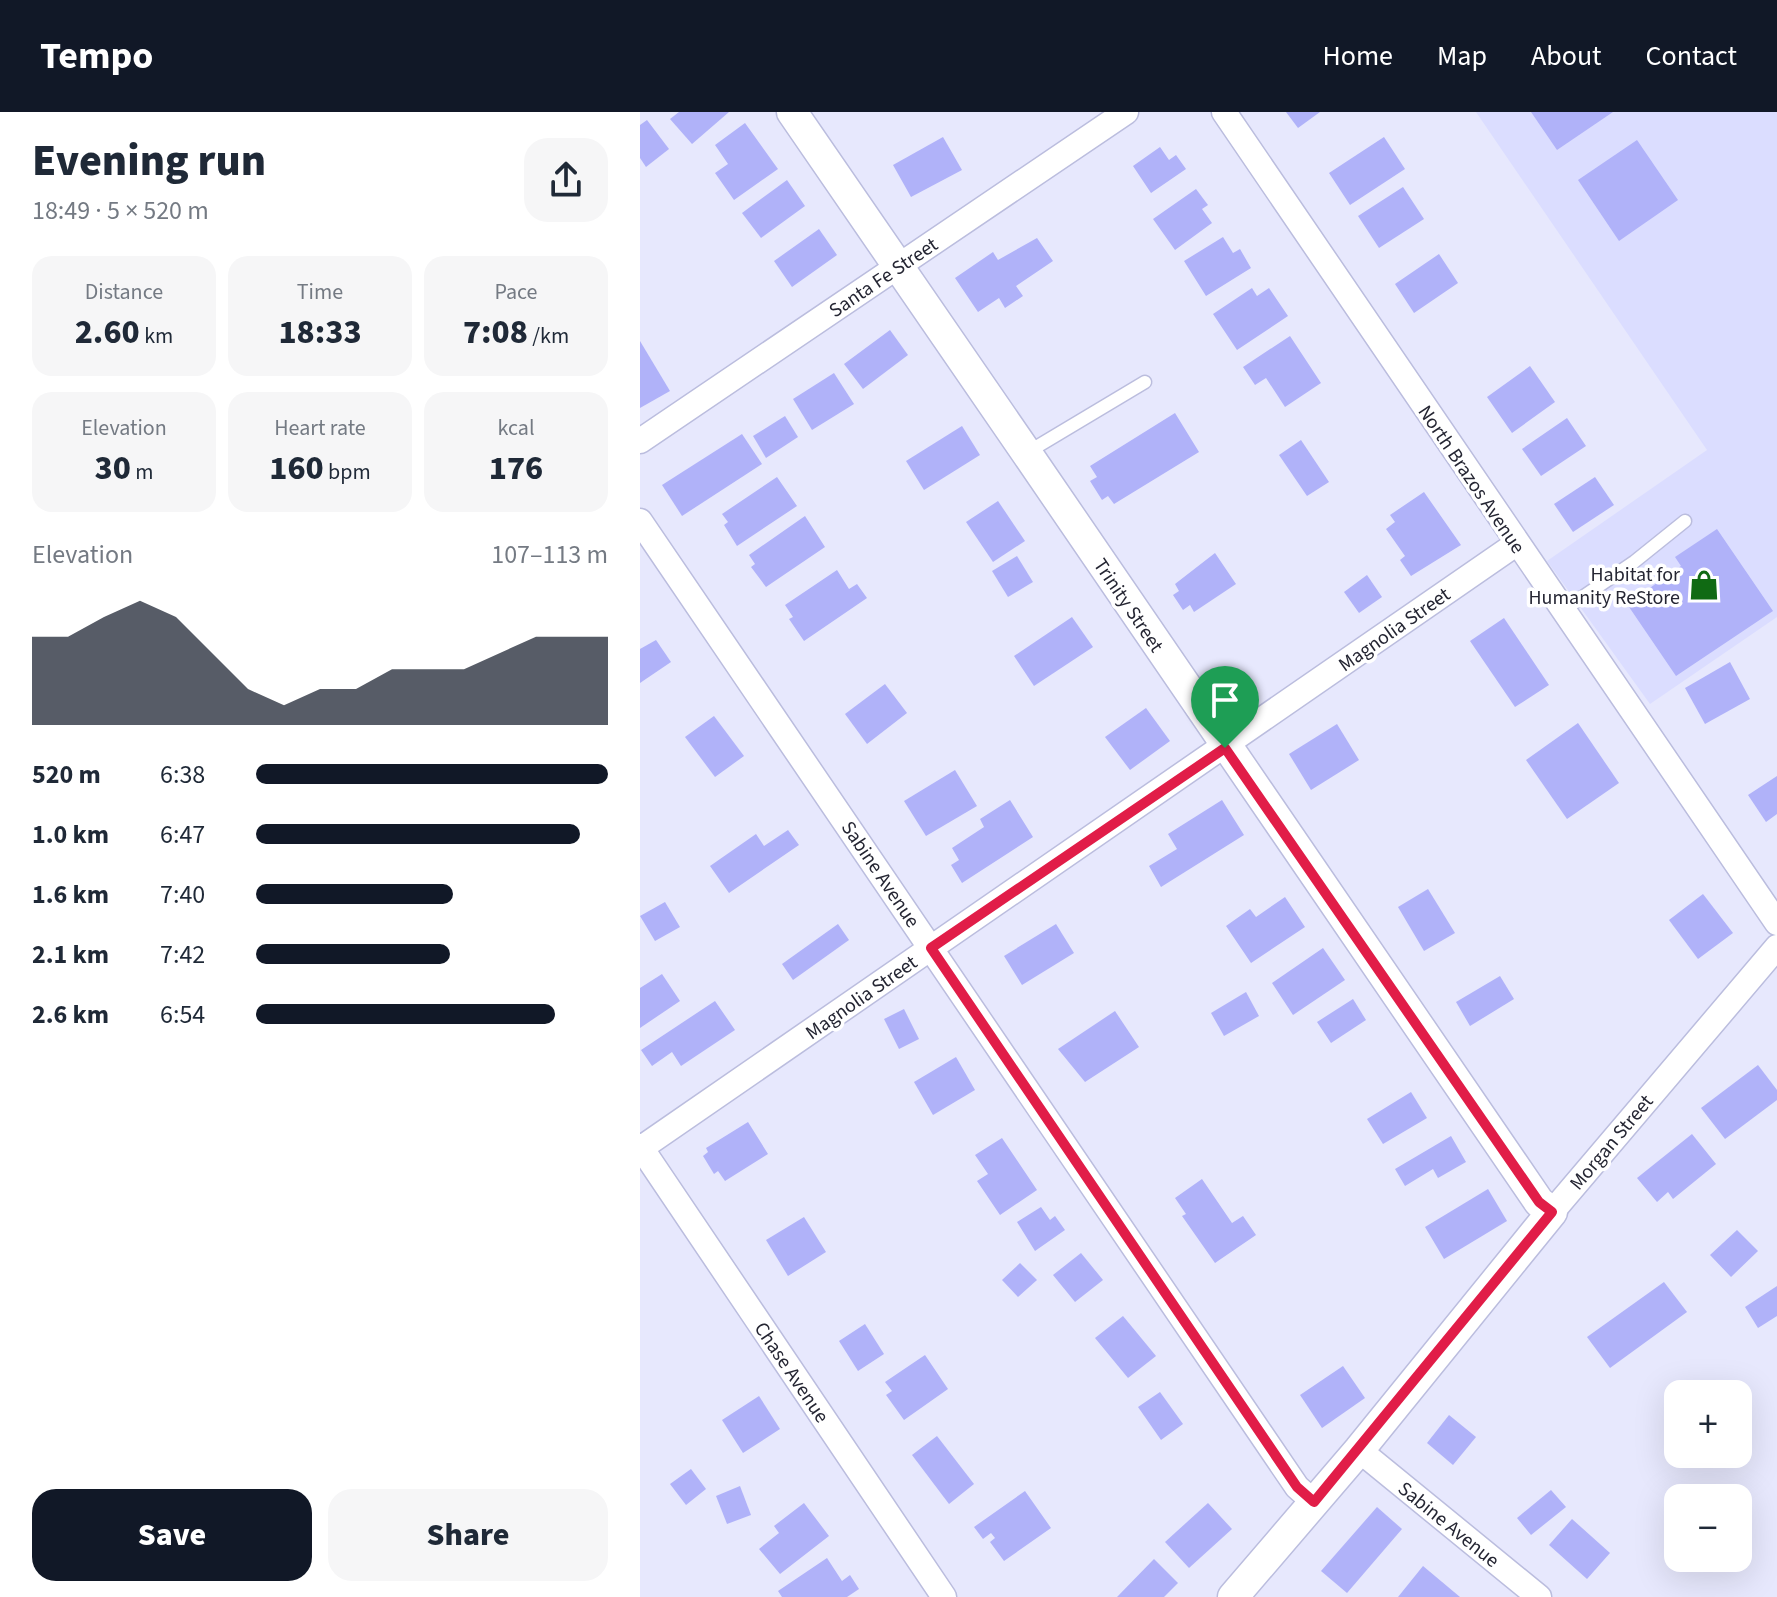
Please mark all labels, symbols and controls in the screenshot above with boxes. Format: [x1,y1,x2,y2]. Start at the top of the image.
text: Tempo [40,29,153,83]
text: Home [1322,36,1393,76]
text: Map [1437,36,1487,76]
text: About [1531,36,1602,76]
text: Contact [1646,36,1737,76]
text: Evening run [32,130,266,193]
button: share [524,138,608,222]
text: 18:49 · 5 × 520 m [32,192,209,229]
street label: Santa Fe Street [824,231,944,325]
text: Distance [85,276,163,308]
text: Time [297,276,343,308]
text: Pace [494,276,538,308]
text: 2.60 [75,308,140,357]
text: 18:33 [278,308,362,357]
text: 7:08 [463,308,528,357]
text: km [140,320,173,352]
text: /km [528,320,569,352]
street label: North Brazos Avenue [1411,400,1531,559]
text: Elevation [81,412,167,444]
text: Heart rate [274,412,366,444]
text: kcal [497,412,535,444]
text: 30 [95,444,131,493]
text: 160 [269,444,324,493]
text: 176 [489,444,543,493]
text: m [131,456,153,488]
text: bpm [324,456,371,488]
text: Elevation [32,536,133,573]
text: 107–113 m [491,536,608,573]
street label: Trinity Street [1086,553,1170,658]
place label: Habitat for Humanity ReStore [1529,561,1680,612]
shop icon: Habitat for Humanity ReStore [1687,568,1721,602]
street label: Magnolia Street [1333,581,1456,679]
pin [1191,666,1259,748]
icon: arrive [1203,678,1247,722]
text: 520 m [32,756,101,793]
text: 6:38 [160,756,205,793]
text: 1.0 km [32,816,109,853]
text: 6:47 [160,816,205,853]
street label: Sabine Avenue [834,816,926,934]
text: 1.6 km [32,876,109,913]
text: 7:40 [160,876,205,913]
text: 2.1 km [32,936,109,973]
text: 7:42 [160,936,205,973]
street label: Magnolia Street [800,949,923,1047]
text: 2.6 km [32,996,109,1033]
text: 6:54 [160,996,205,1033]
street label: Morgan Street [1563,1089,1660,1196]
street label: Chase Avenue [747,1317,835,1429]
map controls [1664,1380,1752,1572]
button: + [1664,1380,1752,1468]
street label: Sabine Avenue [1392,1475,1505,1574]
button: − [1664,1484,1752,1572]
button: Save [32,1489,312,1581]
button: Share [328,1489,608,1581]

